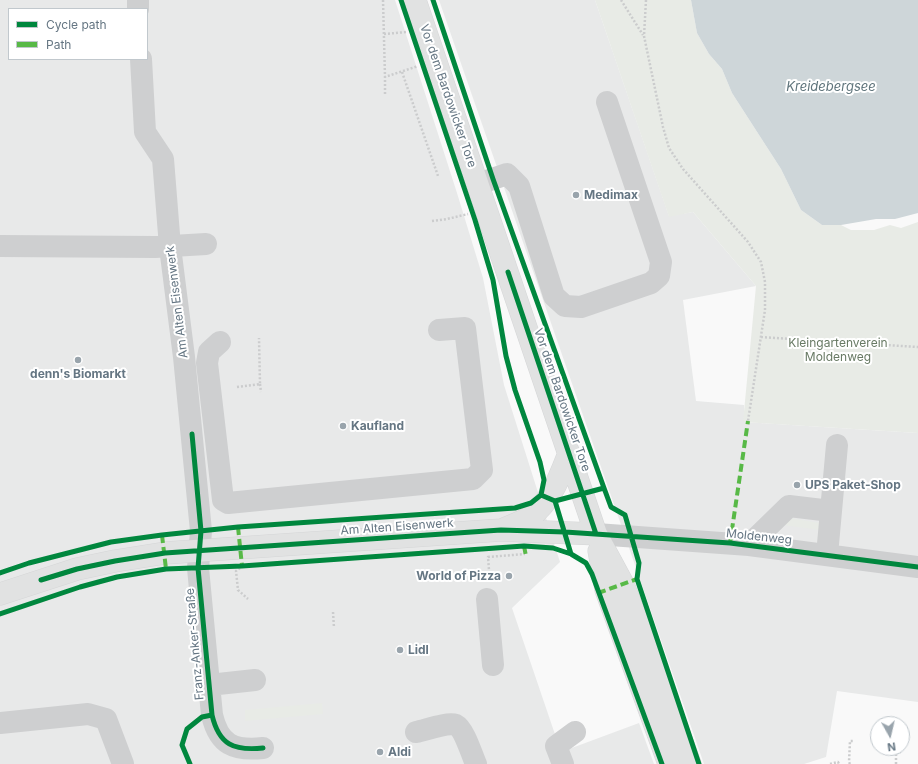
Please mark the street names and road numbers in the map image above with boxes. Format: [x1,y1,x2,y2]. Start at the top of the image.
street label: Vor dem Bardowicker Tore [417,23,479,169]
street label: Am Alten Eisenwerk [163,245,191,359]
street label: Vor dem Bardowicker Tore [531,327,593,473]
street label: Am Alten Eisenwerk [340,516,454,538]
street label: Moldenweg [725,526,793,548]
street label: Franz-Anker-Straße [183,587,207,701]

